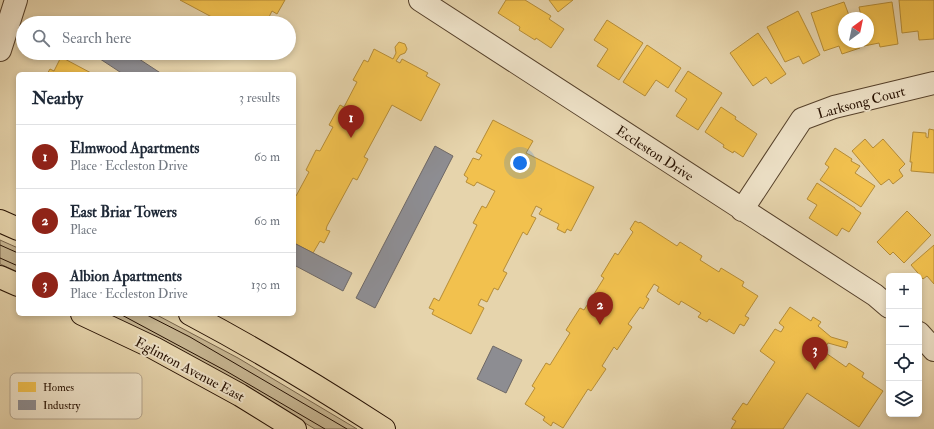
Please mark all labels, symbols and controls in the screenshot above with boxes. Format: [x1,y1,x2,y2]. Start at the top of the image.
north arrow [838,12,874,48]
search box [16,16,296,60]
icon: search [30,27,52,49]
text: Search here [62,29,131,48]
street label: Larksong Court [815,82,907,122]
text: Nearby [32,88,83,109]
text: 3 results [239,90,280,106]
pin: 1 [338,105,364,138]
street label: Eccleston Drive [613,122,697,185]
text: Elmwood Apartments [70,139,199,158]
text: 1 [43,149,47,165]
text: 60 m [254,149,280,165]
your location [510,153,530,173]
text: Place · Eccleston Drive [70,158,188,174]
text: East Briar Towers [70,203,177,222]
text: 2 [42,213,48,229]
text: 60 m [254,213,280,229]
text: Place [70,222,97,238]
text: Albion Apartments [70,267,182,286]
map controls [886,273,922,417]
button: + [886,273,922,309]
text: 3 [43,277,48,293]
text: 130 m [251,277,280,293]
text: Place · Eccleston Drive [70,286,188,302]
pin: 2 [587,292,613,325]
button: − [886,309,922,345]
street label: Eglinton Avenue East [132,333,248,406]
pin: 3 [802,337,828,370]
button: locate [886,345,922,381]
legend [10,373,142,419]
text: Homes [43,381,74,394]
button: layers [886,381,922,417]
text: Industry [43,399,81,413]

